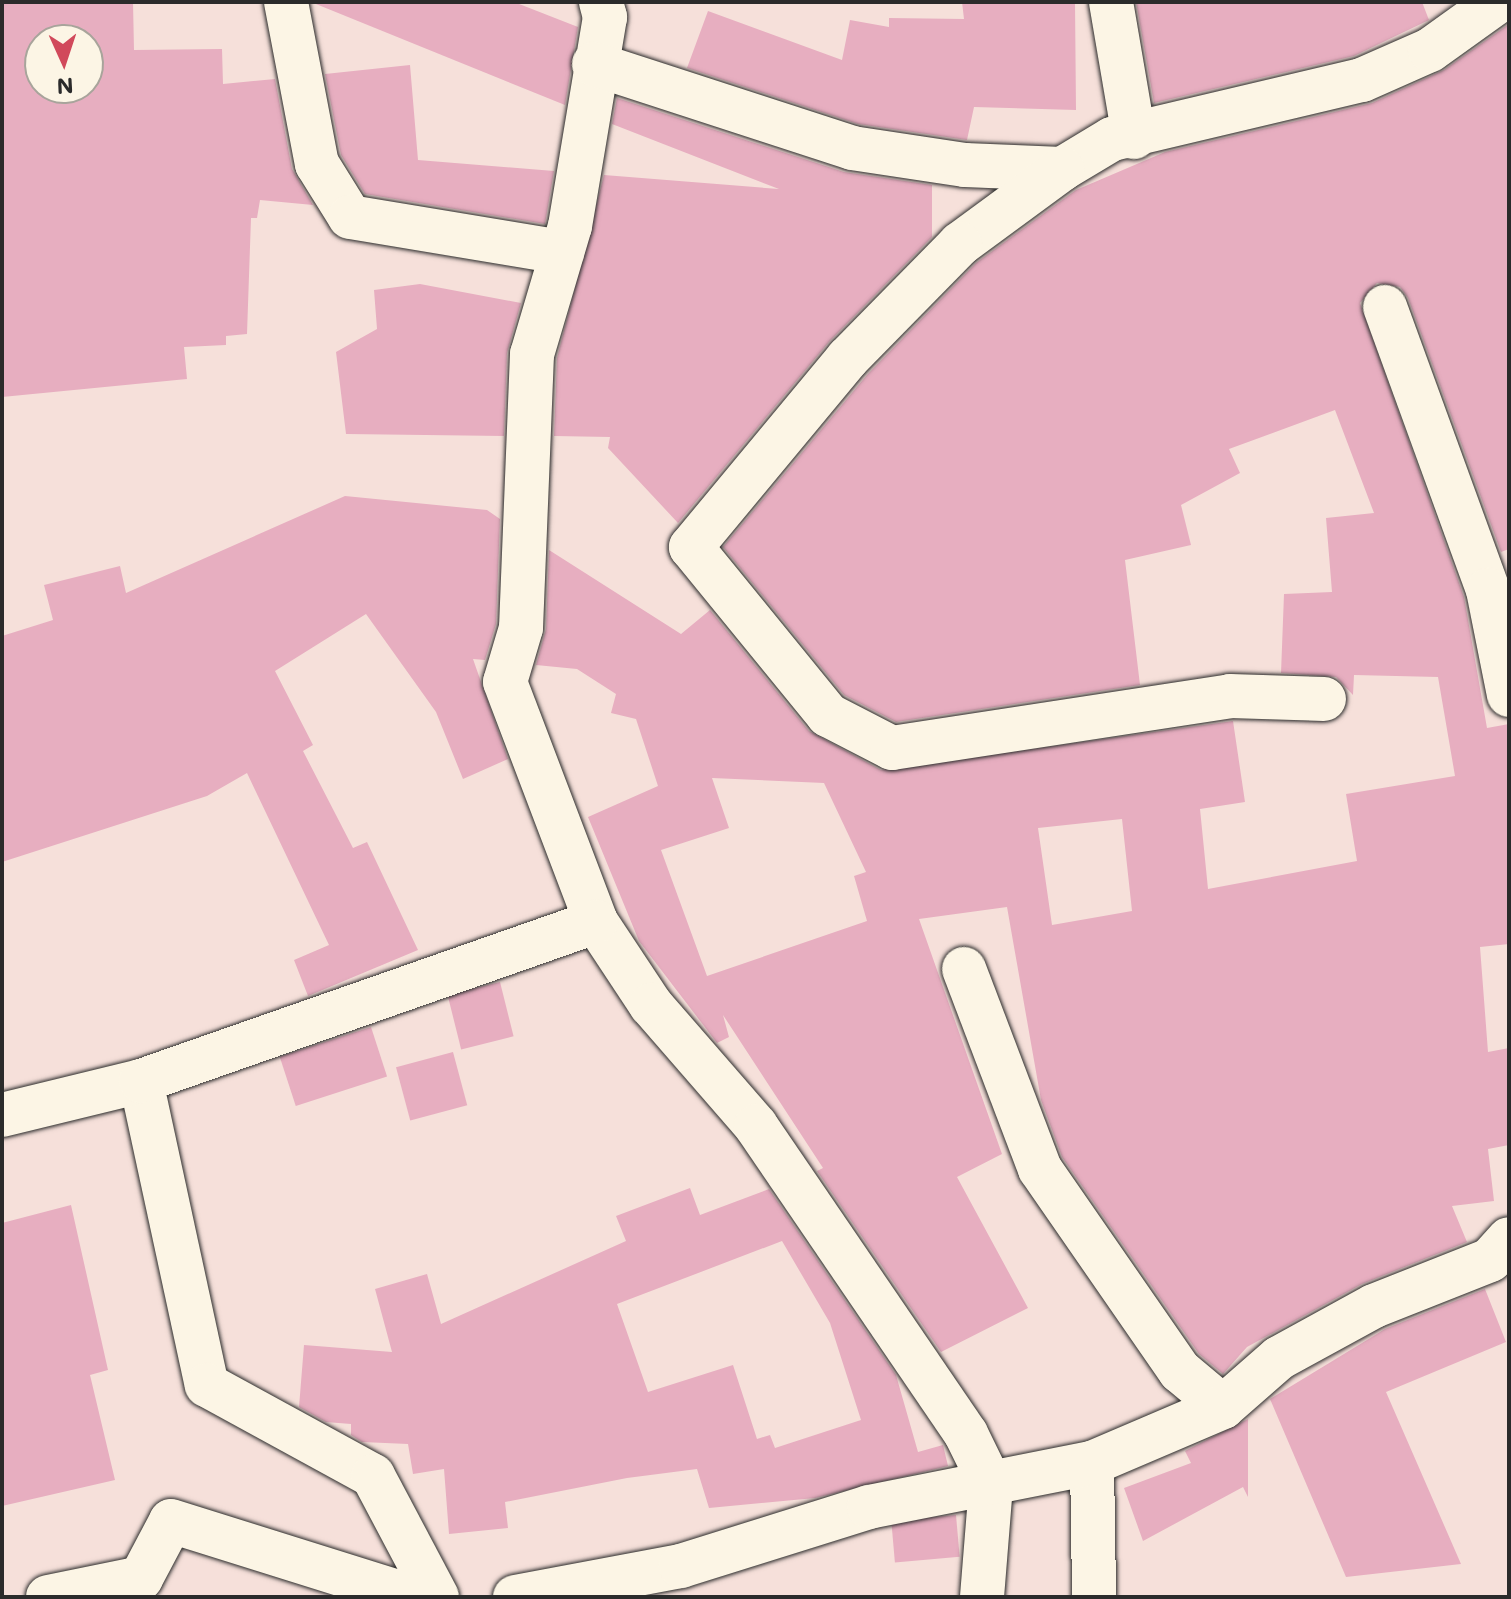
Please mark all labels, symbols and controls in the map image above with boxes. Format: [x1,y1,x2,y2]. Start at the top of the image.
north arrow [24,24,104,104]
text: N [56,72,74,101]

